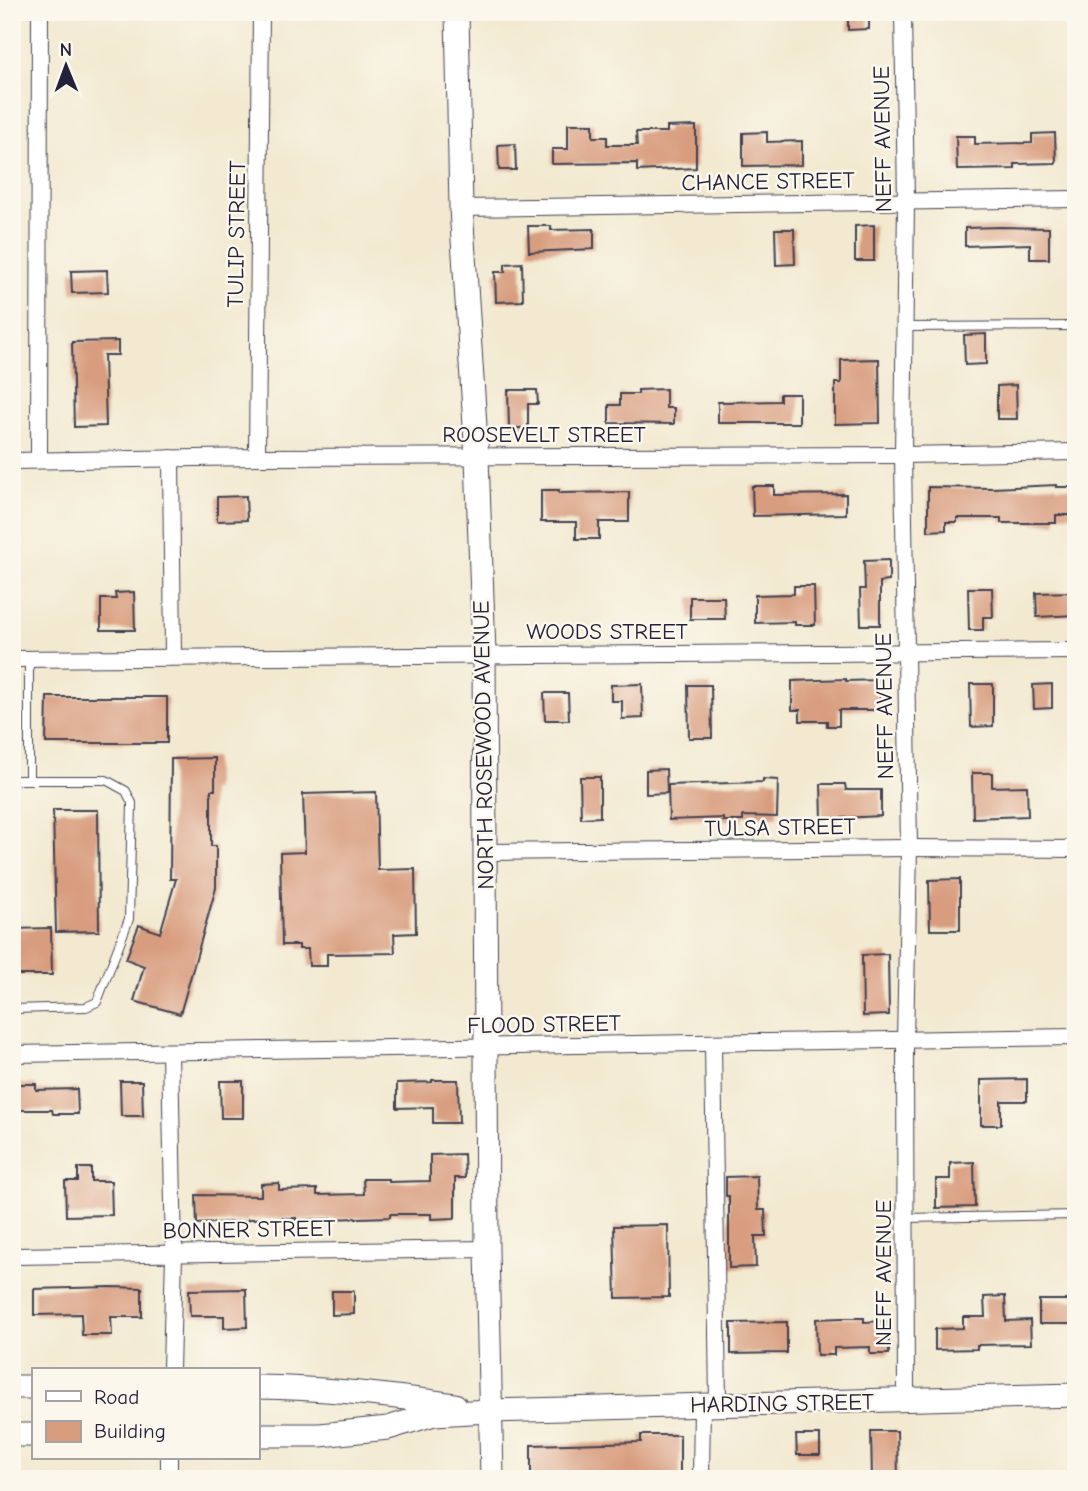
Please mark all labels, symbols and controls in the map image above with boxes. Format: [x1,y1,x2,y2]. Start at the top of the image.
north arrow [32,32,102,102]
text: N [59,39,72,61]
street label: NEFF AVENUE [868,65,897,213]
street label: TULIP STREET [222,160,251,308]
street label: CHANCE STREET [681,166,855,197]
street label: ROOSEVELT STREET [442,421,646,448]
street label: NORTH ROSEWOOD AVENUE [467,600,500,890]
street label: WOODS STREET [526,618,688,645]
street label: NEFF AVENUE [870,632,899,780]
street label: TULSA STREET [704,813,856,842]
street label: FLOOD STREET [467,1010,621,1039]
street label: NEFF AVENUE [870,1200,897,1346]
street label: BONNER STREET [162,1214,336,1245]
legend [32,1368,259,1460]
text: Road [94,1385,139,1409]
street label: HARDING STREET [690,1388,874,1419]
text: Building [94,1419,166,1443]

